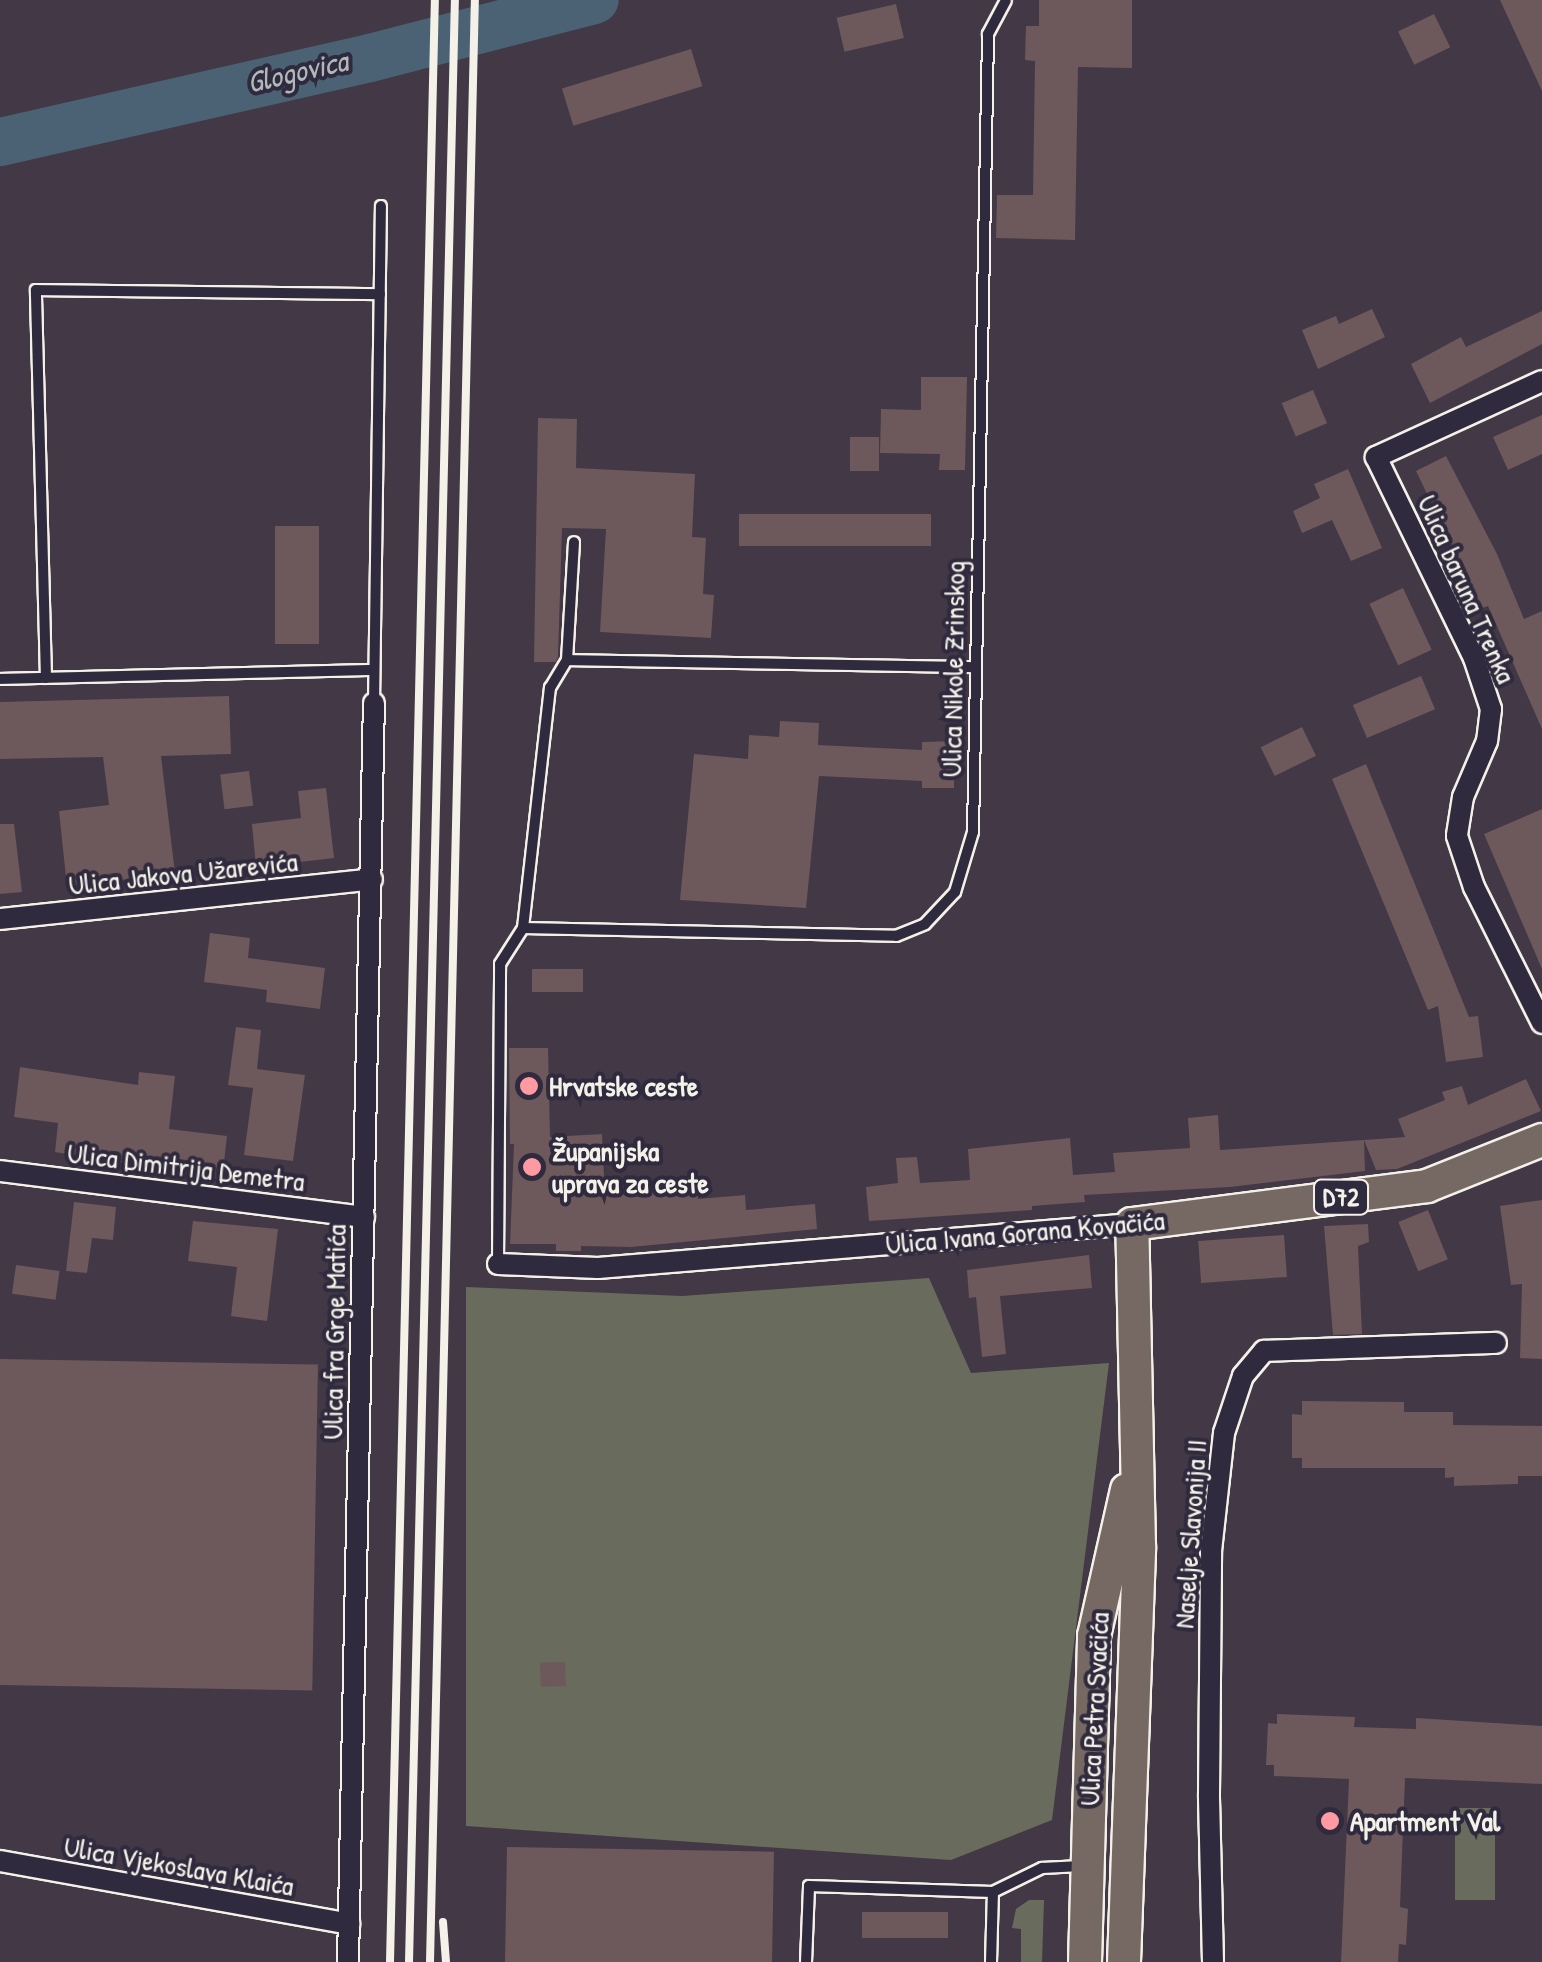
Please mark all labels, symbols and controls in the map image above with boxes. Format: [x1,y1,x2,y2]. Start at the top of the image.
water label: Glogovica [243,42,351,100]
street label: Ulica baruna Trenka [1411,490,1523,688]
street label: Ulica Nikole Zrinskog [934,560,972,778]
street label: Ulica Jakova Užarevića [67,844,299,902]
place label: Hrvatske ceste [549,1069,698,1103]
marker: Hrvatske ceste [518,1075,540,1097]
place label: Županijska uprava za ceste [552,1134,709,1200]
street label: Ulica Dimitrija Demetra [65,1136,307,1198]
marker: Županijska uprava za ceste [521,1156,543,1178]
road number: D72 [1311,1177,1371,1217]
street label: Ulica Ivana Gorana Kovačića [884,1203,1166,1261]
street label: Ulica fra Grge Matića [315,1224,353,1440]
street label: Naselje Slavonija II [1167,1438,1213,1630]
street label: Ulica Petra Svačića [1072,1611,1116,1807]
place label: Apartment Val [1350,1804,1500,1838]
marker: Apartment Val [1319,1810,1341,1832]
street label: Ulica Vjekoslava Klaića [61,1829,297,1903]

